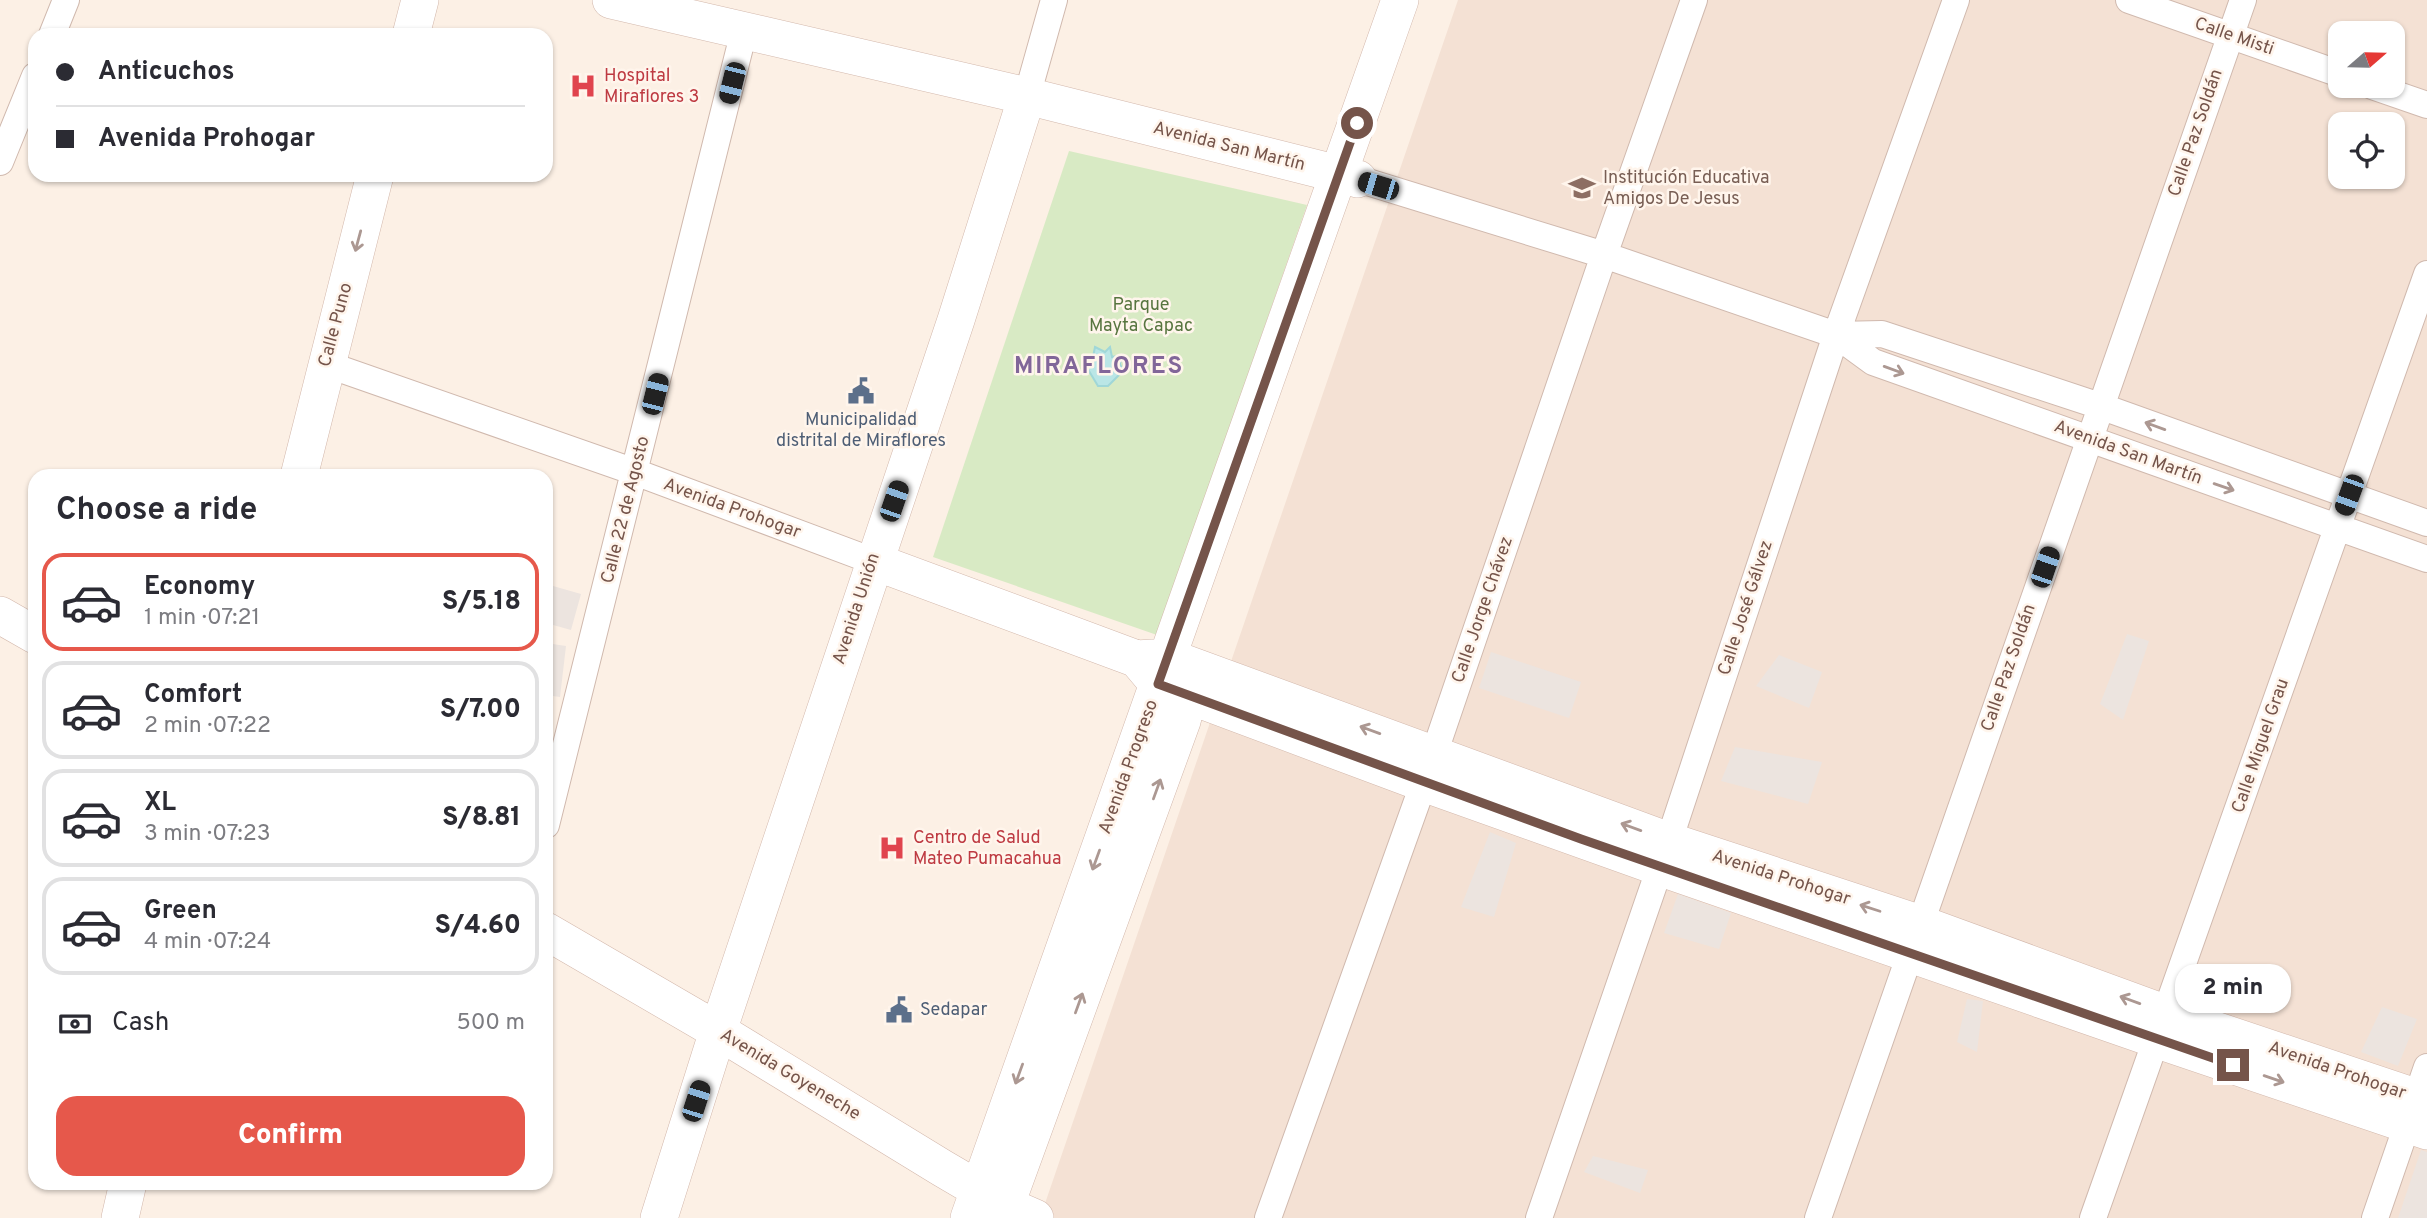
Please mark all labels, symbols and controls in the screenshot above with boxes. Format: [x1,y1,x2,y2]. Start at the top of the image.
street label: Calle Misti [2191,13,2277,61]
north arrow [2328,21,2404,98]
map controls [2328,21,2405,189]
text: Anticuchos [98,56,235,89]
car [717,60,748,106]
place label: Hospital Miraflores 3 [604,65,699,109]
street label: Calle Paz Soldán [2163,66,2229,200]
hospital icon: Hospital Miraflores 3 [568,71,598,101]
route start [1341,107,1373,139]
button: locate [2328,112,2405,189]
street label: Avenida San Martín [1150,117,1308,177]
text: Avenida Prohogar [98,123,315,156]
place label: Institución Educativa Amigos De Jesus [1603,167,1770,211]
car [1355,170,1402,202]
school or university icon: Institución Educativa Amigos De Jesus [1567,173,1597,203]
one-way arrow [351,229,364,252]
street label: Calle Puno [314,280,358,370]
park label: Parque Mayta Capac [1089,294,1193,338]
district label: MIRAFLORES [1014,352,1184,382]
one-way arrow [1883,365,1905,377]
car [640,371,671,417]
public building icon: Municipalidad distrital de Miraflores [846,376,876,406]
place label: Municipalidad distrital de Miraflores [776,409,946,453]
street label: Avenida San Martín [2051,415,2205,491]
one-way arrow [2145,419,2167,431]
street label: Calle 22 de Agosto [597,434,655,586]
car [2332,472,2367,518]
street label: Avenida Prohogar [660,473,804,545]
car [878,478,911,524]
one-way arrow [2212,482,2234,494]
text: Choose a ride [56,491,257,531]
street label: Calle Jorge Chávez [1447,534,1519,686]
street label: Calle José Gálvez [1713,538,1779,678]
car [2029,544,2062,590]
street label: Avenida Unión [828,550,886,668]
icon: car [60,571,123,634]
text: Economy [144,571,255,604]
text: S/5.18 [442,586,521,619]
street label: Calle Paz Soldán [1976,601,2042,735]
text: 1 min · 07:21 [144,604,260,633]
street label: Calle Miguel Grau [2227,676,2295,816]
icon: car [60,679,123,742]
text: Comfort [144,679,242,712]
text: S/7.00 [440,694,521,727]
street label: Avenida Progreso [1094,696,1164,838]
text: 2 min · 07:22 [144,712,271,741]
one-way arrow [1359,723,1381,736]
one-way arrow [1152,779,1165,801]
icon: car [60,787,123,850]
text: XL [144,787,176,820]
text: S/8.81 [442,802,521,835]
text: 3 min · 07:23 [144,820,271,849]
one-way arrow [1621,820,1643,832]
place label: Centro de Salud Mateo Pumacahua [913,827,1062,871]
hospital icon: Centro de Salud Mateo Pumacahua [877,833,907,863]
street label: Avenida Prohogar [1709,845,1853,911]
one-way arrow [1089,848,1101,870]
icon: car [60,895,123,958]
text: Green [144,895,217,928]
one-way arrow [1859,900,1881,913]
text: S/4.60 [435,910,521,943]
text: 4 min · 07:24 [144,928,271,957]
callout: 2 min [2175,964,2291,1012]
text: 2 min [2203,974,2263,1003]
one-way arrow [1074,992,1086,1014]
one-way arrow [2120,993,2142,1006]
public building icon: Sedapar [884,995,914,1025]
place label: Sedapar [920,999,987,1022]
icon: cash [56,1005,94,1043]
text: Cash [112,1007,169,1040]
text: 500 m [457,1009,525,1038]
street label: Avenida Goyeneche [716,1024,864,1126]
street label: Avenida Prohogar [2265,1037,2409,1105]
route end [2217,1049,2249,1081]
one-way arrow [1012,1062,1025,1084]
one-way arrow [2263,1073,2285,1086]
car [680,1078,713,1124]
button: Confirm [56,1096,525,1176]

